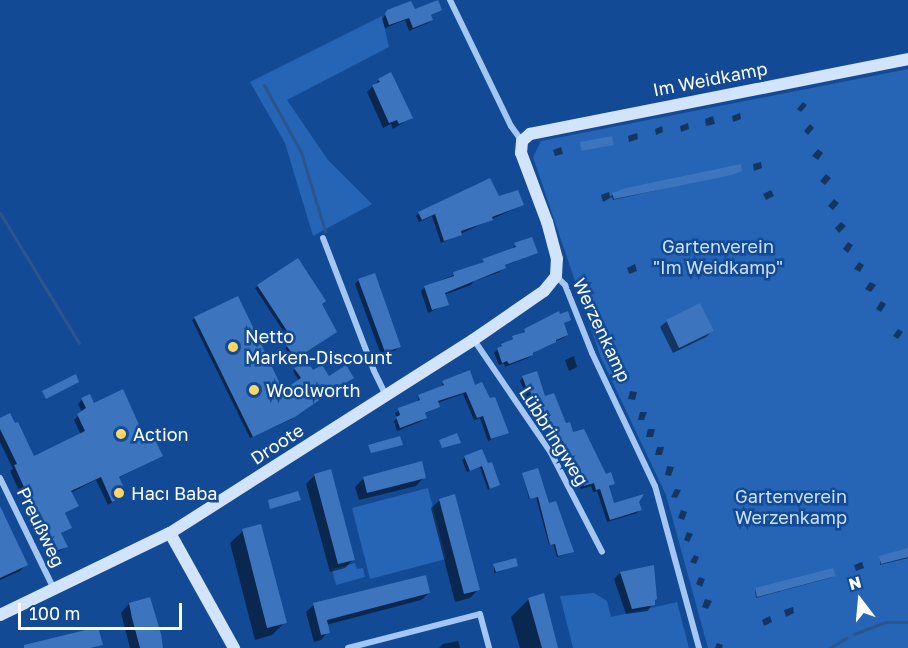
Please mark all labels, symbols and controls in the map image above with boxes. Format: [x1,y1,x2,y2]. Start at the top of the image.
street label: Im Weidkamp [651,57,769,101]
park label: Gartenverein "Im Weidkamp" [653,236,783,278]
street label: Werzenkamp [569,275,635,385]
place label: Netto Marken-Discount [245,326,392,368]
marker: Netto Marken-Discount [226,340,240,354]
place label: Woolworth [266,379,361,401]
street label: Lübbringweg [515,382,593,490]
marker: Woolworth [247,383,261,397]
street label: Droote [247,419,307,469]
place label: Action [133,423,189,445]
marker: Action [114,427,128,441]
place label: Hacı Baba [131,482,217,504]
street label: Preußweg [12,484,70,570]
marker: Hacı Baba [112,486,126,500]
park label: Gartenverein Werzenkamp [735,486,847,528]
north arrow [830,570,890,630]
text: N [846,571,864,594]
scale bar [21,591,184,629]
text: 100 m [29,602,80,624]

